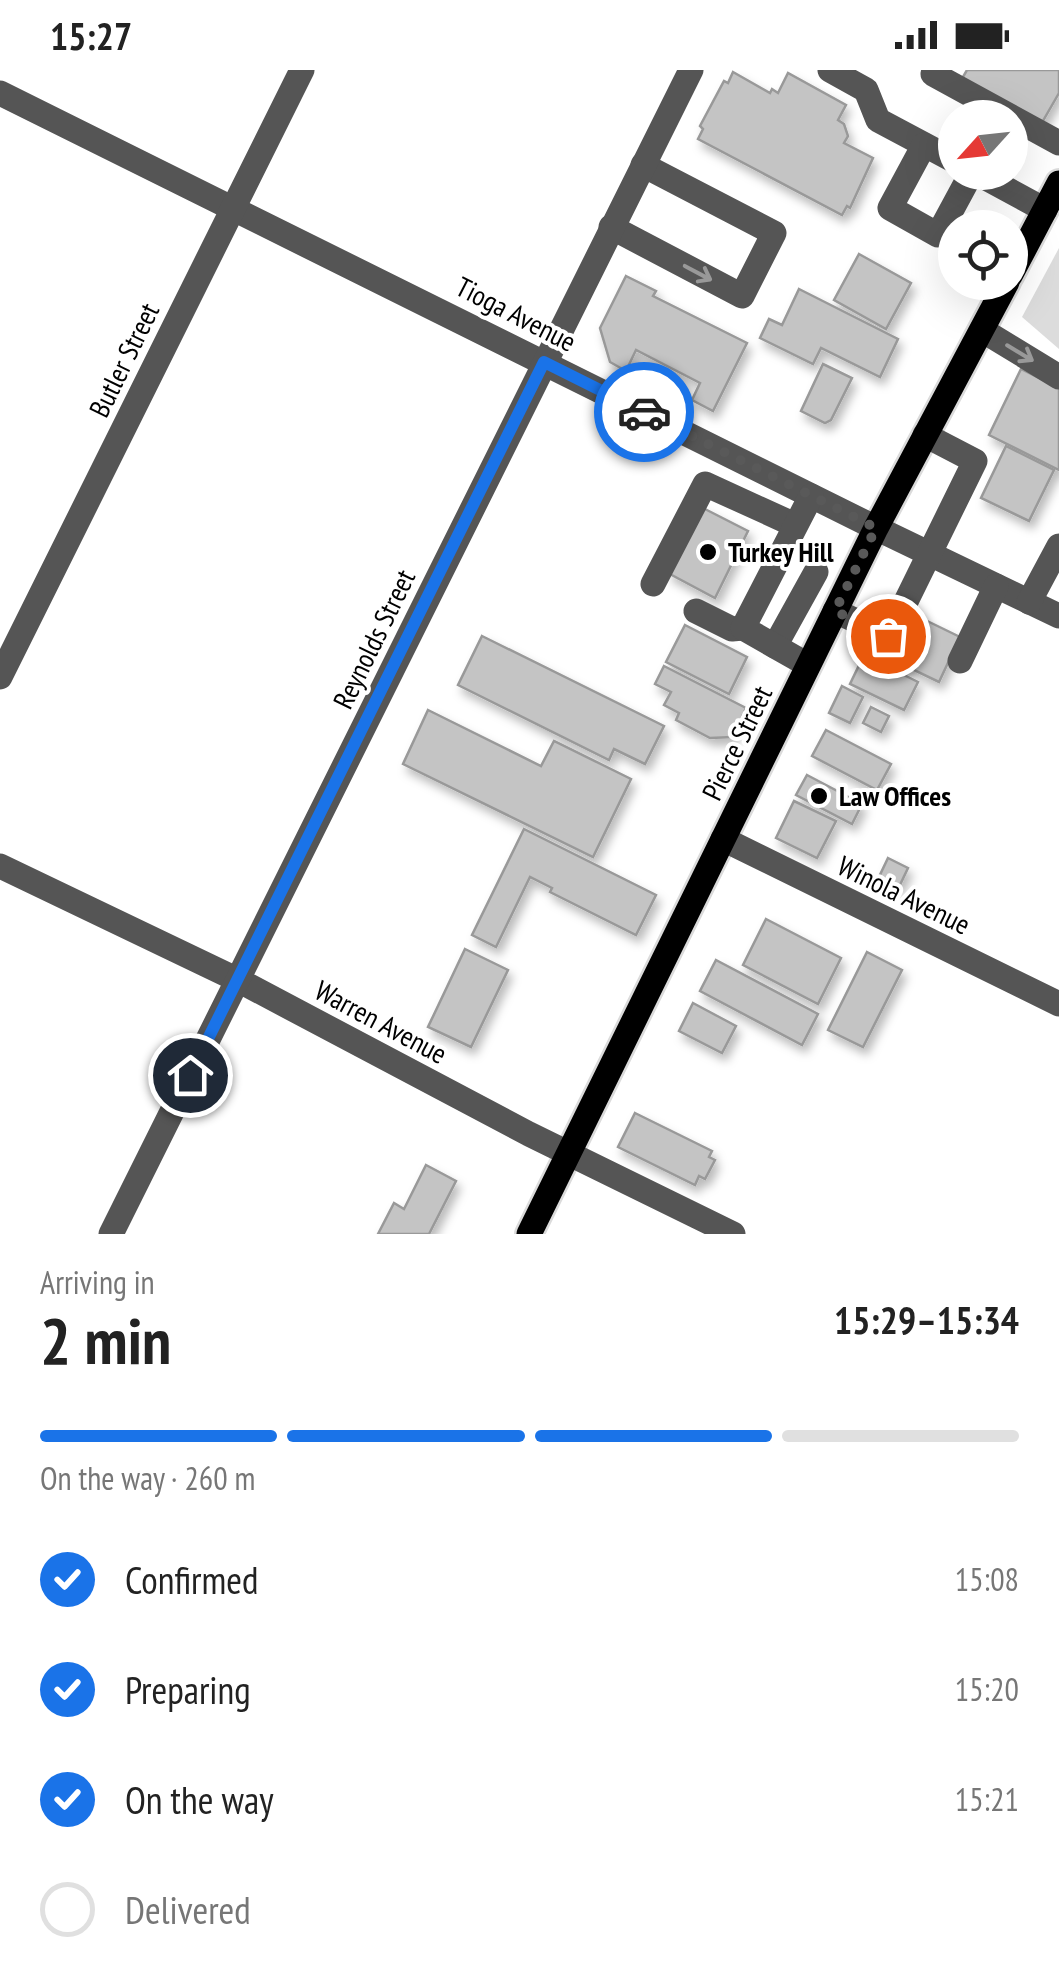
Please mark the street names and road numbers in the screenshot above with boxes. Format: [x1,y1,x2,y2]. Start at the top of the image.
street label: Tioga Avenue [450,268,583,360]
street label: Butler Street [80,296,167,423]
street label: Reynolds Street [324,563,423,714]
street label: Pierce Street [693,679,780,806]
street label: Winola Avenue [832,847,977,943]
street label: Warren Avenue [309,971,454,1072]

